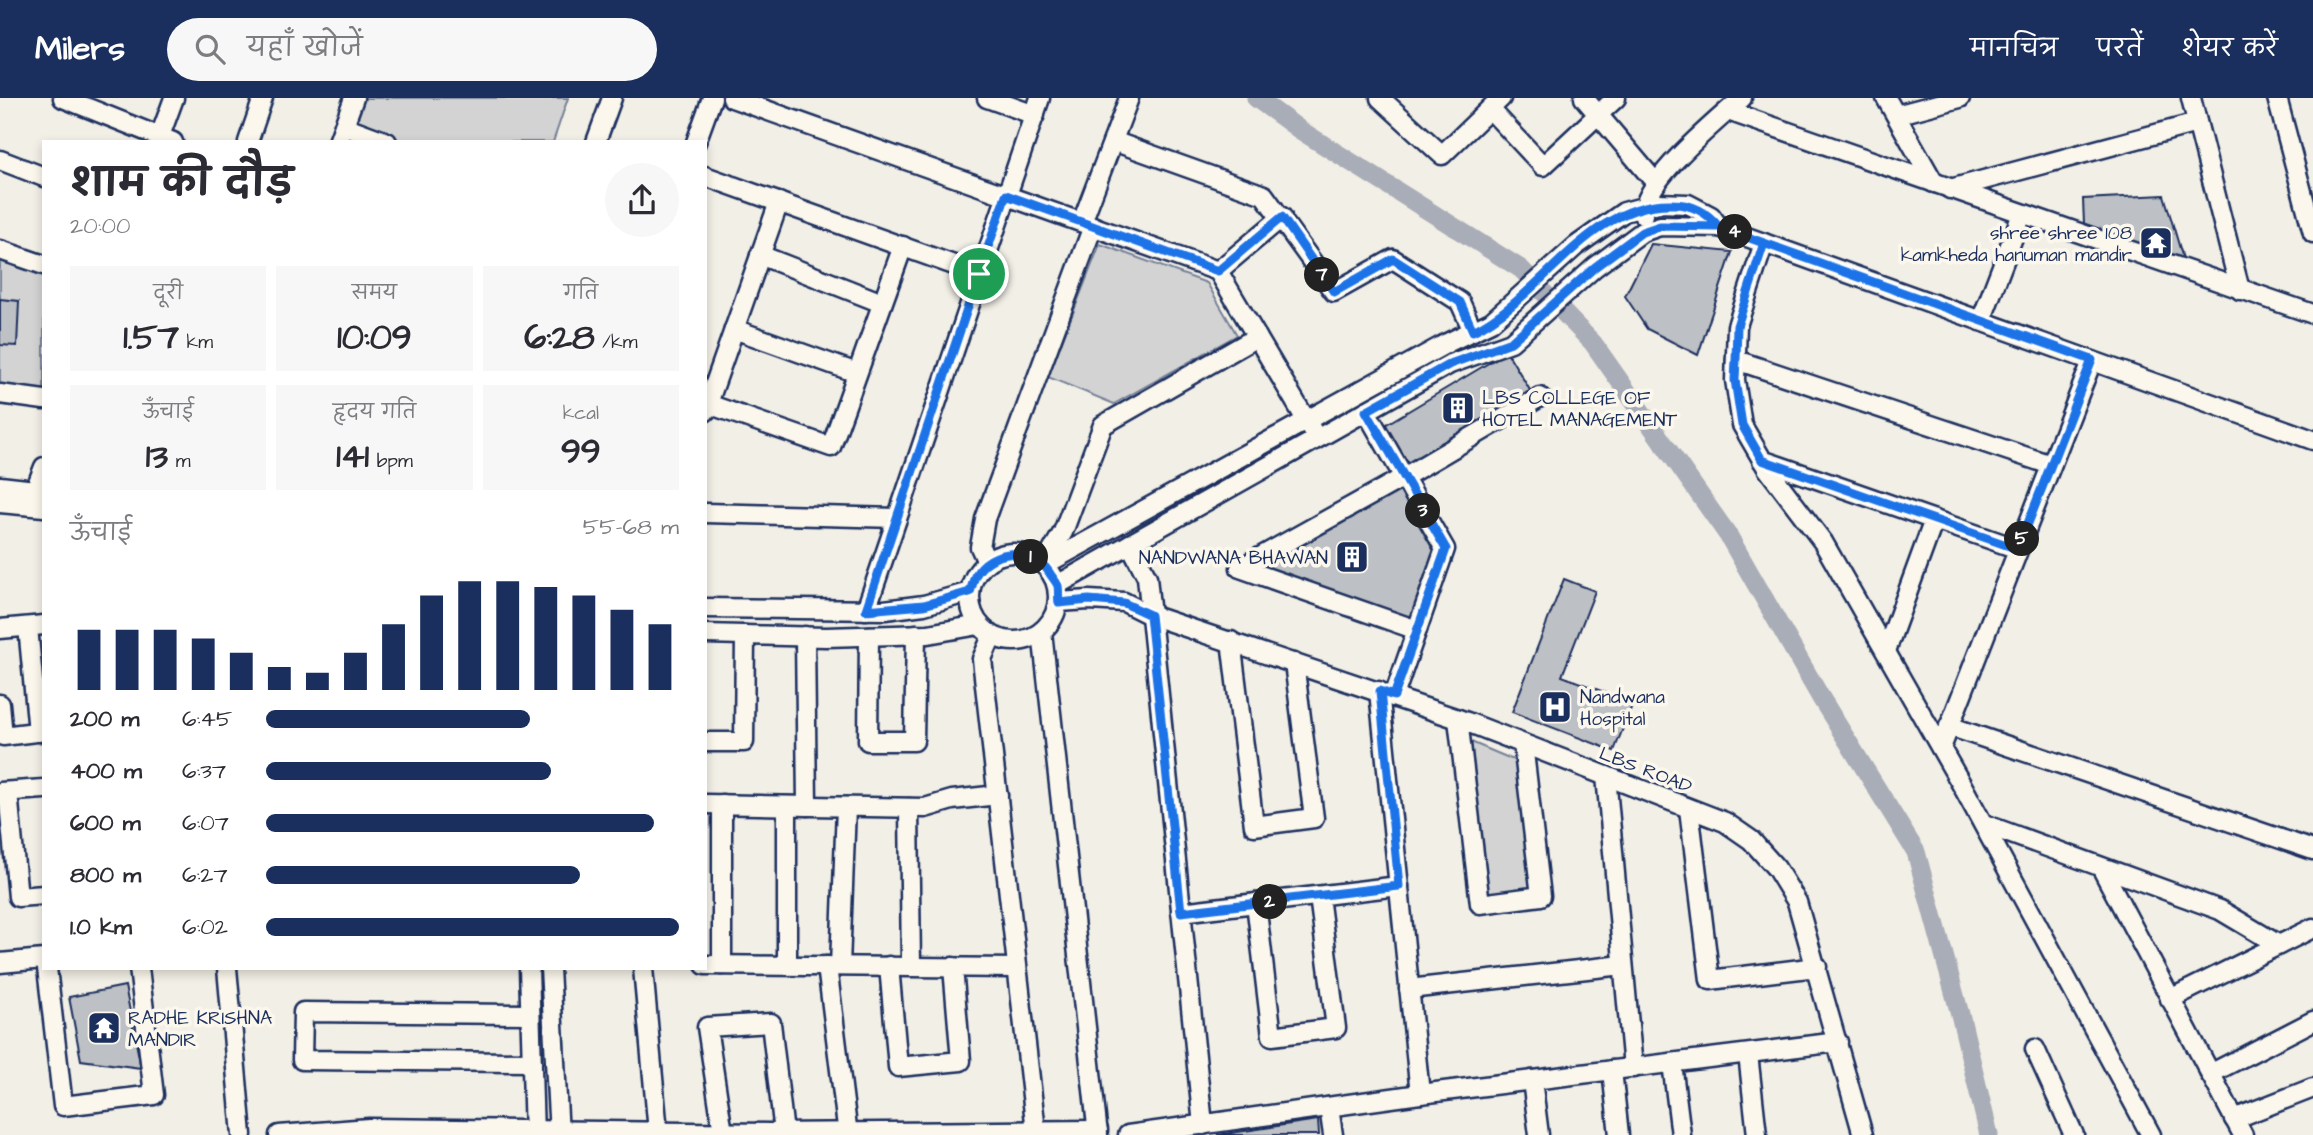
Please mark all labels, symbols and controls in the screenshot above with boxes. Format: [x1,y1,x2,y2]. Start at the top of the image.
search box [167,18,657,81]
text: Milers [35,26,125,72]
icon: search [191,30,229,68]
text: यहाँ खोजें [247,30,363,66]
text: मानचित्र [1970,32,2058,66]
text: परतें [2096,32,2143,66]
text: शेयर करें [2181,32,2278,66]
text: शाम की दौड़ [70,158,293,210]
button: share [605,163,679,237]
text: 20:00 [70,210,131,242]
pin: 4 [1718,214,1752,250]
text: 4 [1728,218,1741,245]
place label: shree shree 108 kamkheda hanuman mandir [1901,220,2133,269]
temple icon: shree shree 108 kamkheda hanuman mandir [2137,224,2175,262]
pin [949,244,1009,304]
icon: arrive [960,255,998,293]
pin: 7 [1304,258,1340,292]
text: 7 [1316,261,1327,288]
text: दूरी [153,280,183,307]
text: समय [352,280,397,307]
text: गति [564,280,598,307]
text: 1.57 [123,313,179,362]
text: 10:09 [337,313,412,362]
text: 6:28 [524,313,595,362]
text: km [179,329,213,356]
text: /km [595,329,637,356]
place label: LBS COLLEGE OF HOTEL MANAGEMENT [1482,385,1677,434]
building icon: LBS COLLEGE OF HOTEL MANAGEMENT [1439,389,1477,427]
text: ऊँचाई [143,399,194,426]
text: हृदय गति [333,399,416,426]
text: kcal [563,400,599,427]
text: 99 [561,427,601,476]
text: 13 [146,432,168,481]
text: 141 [336,432,369,481]
text: m [168,448,191,475]
text: bpm [369,448,413,475]
pin: 3 [1406,494,1440,528]
text: 3 [1418,497,1427,524]
text: 55–68 m [583,511,679,543]
text: ऊँचाई [70,517,132,549]
pin: 5 [2004,522,2039,556]
text: 5 [2015,525,2028,552]
building icon: NANDWANA BHAWAN [1333,538,1371,576]
pin: 1 [1014,540,1048,574]
text: 1 [1029,543,1032,570]
place label: NANDWANA BHAWAN [1139,545,1328,572]
place label: Nandwana Hospital [1580,684,1665,733]
hospital icon: Nandwana Hospital [1536,688,1574,726]
text: 200 m [70,703,139,735]
text: 6:45 [182,703,232,735]
street label: LBS ROAD [1595,740,1696,800]
text: 400 m [70,755,142,787]
text: 6:37 [182,755,226,787]
text: 600 m [70,807,141,839]
text: 6:07 [182,807,229,839]
text: 800 m [70,859,141,891]
text: 6:27 [182,859,228,891]
pin: 2 [1252,884,1288,920]
text: 2 [1264,888,1275,915]
text: 1.0 km [70,911,132,943]
text: 6:02 [182,911,228,943]
place label: RADHE KRISHNA MANDIR [128,1005,272,1054]
temple icon: RADHE KRISHNA MANDIR [85,1009,123,1047]

